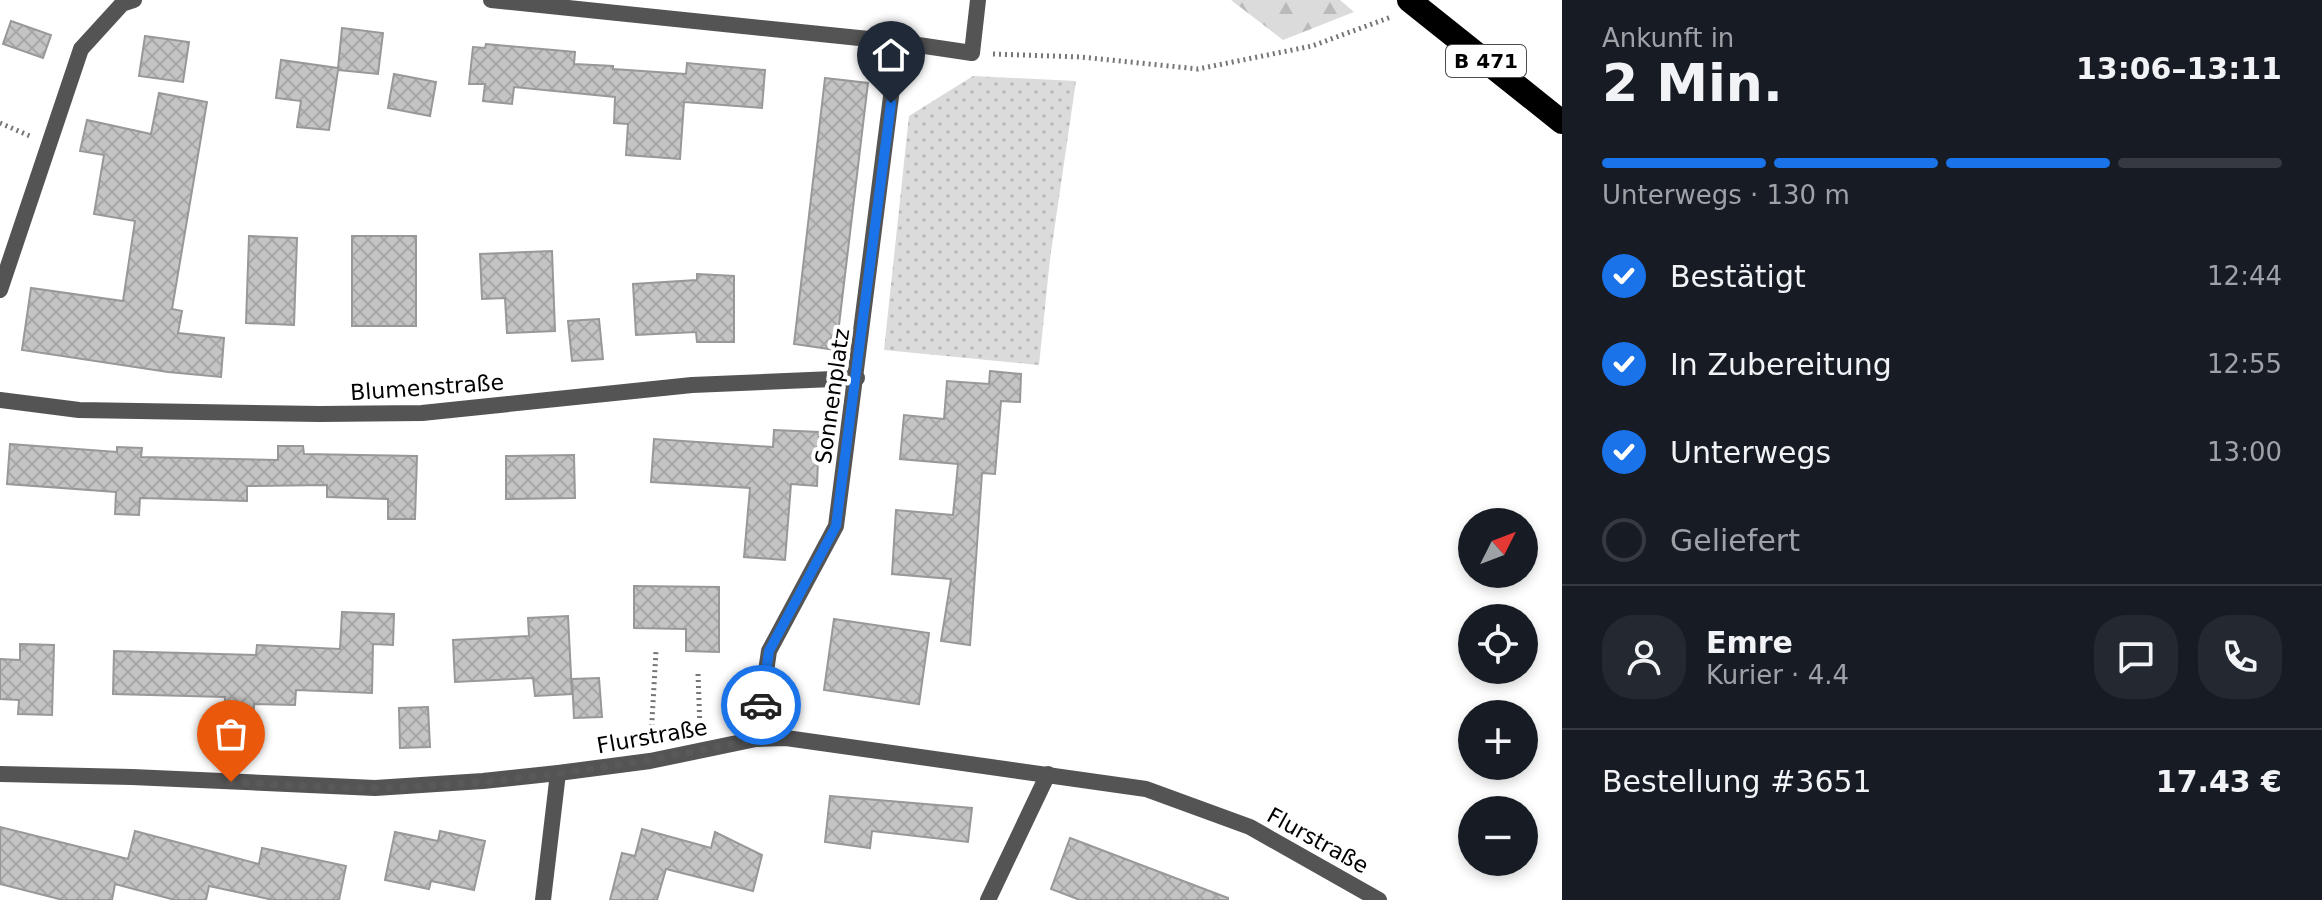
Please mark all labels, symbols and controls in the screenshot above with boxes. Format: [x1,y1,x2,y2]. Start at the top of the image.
pin [857,21,925,103]
text: Ankunft in [1602,23,1734,53]
icon: home [869,33,913,77]
road number: B 471 [1446,45,1526,77]
text: 13:06–13:11 [2076,51,2282,86]
text: 2 Min. [1602,53,1783,113]
text: Unterwegs · 130 m [1602,180,1850,210]
icon: check [1602,254,1646,298]
text: Bestätigt [1670,259,1806,294]
text: 12:44 [2207,261,2282,291]
street label: Sonnenplatz [811,327,854,465]
icon: check [1602,342,1646,386]
text: In Zubereitung [1670,347,1892,382]
text: 12:55 [2207,349,2282,379]
street label: Blumenstraße [349,370,505,405]
icon: check [1602,430,1646,474]
text: Unterwegs [1670,435,1831,470]
text: 13:00 [2207,437,2282,467]
north arrow [1458,508,1538,588]
map controls [1458,508,1538,876]
text: Geliefert [1670,523,1800,558]
button: locate [1458,604,1538,684]
button: person [1602,615,1686,699]
button: chat [2094,615,2178,699]
button: phone [2198,615,2282,699]
text: Emre [1706,625,1793,660]
text: Kurier · 4.4 [1706,660,1849,690]
courier [721,665,801,745]
icon: car [739,683,783,727]
pin [197,700,265,782]
button: + [1458,700,1538,780]
icon: bag [209,712,253,756]
street label: Flurstraße [595,714,709,759]
text: Bestellung #3651 [1602,764,1872,799]
text: 17.43 € [2156,764,2282,799]
button: − [1458,796,1538,876]
street label: Flurstraße [1263,802,1373,878]

